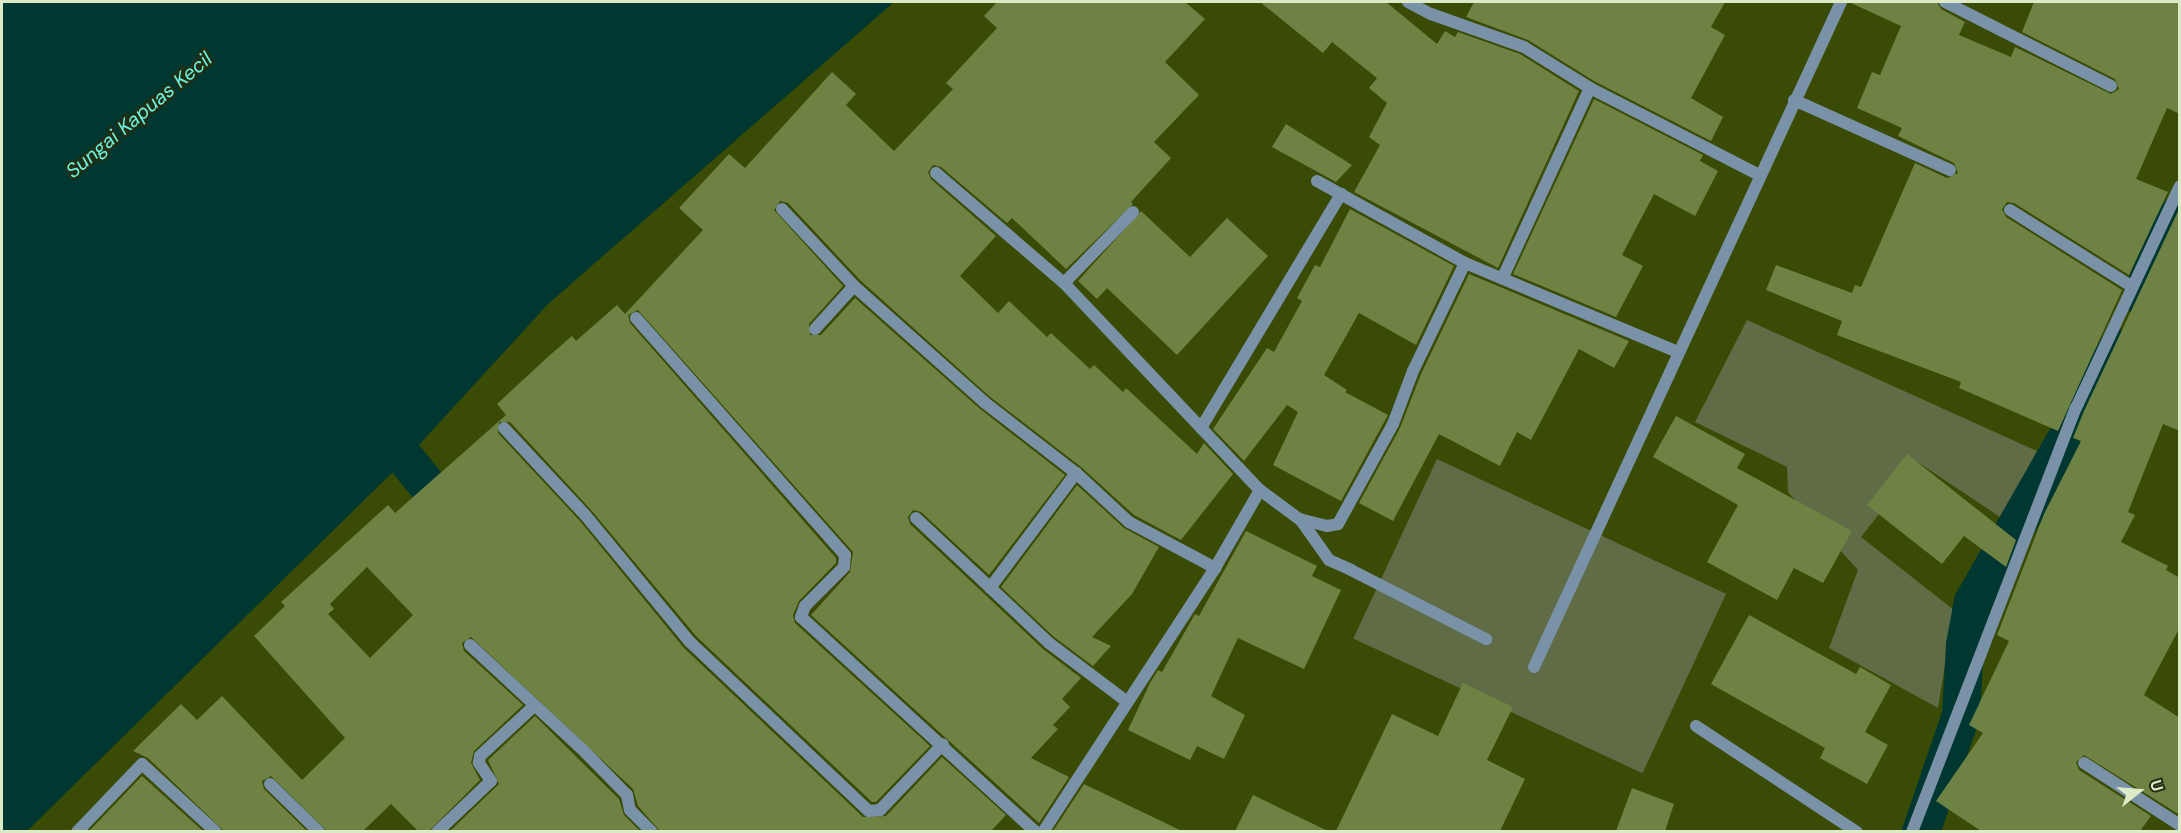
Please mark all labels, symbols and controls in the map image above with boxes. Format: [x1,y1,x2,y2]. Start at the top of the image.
water label: Sungai Kapuas Kecil [61,47,217,183]
north arrow [2109,761,2169,821]
text: U [2145,777,2168,794]

